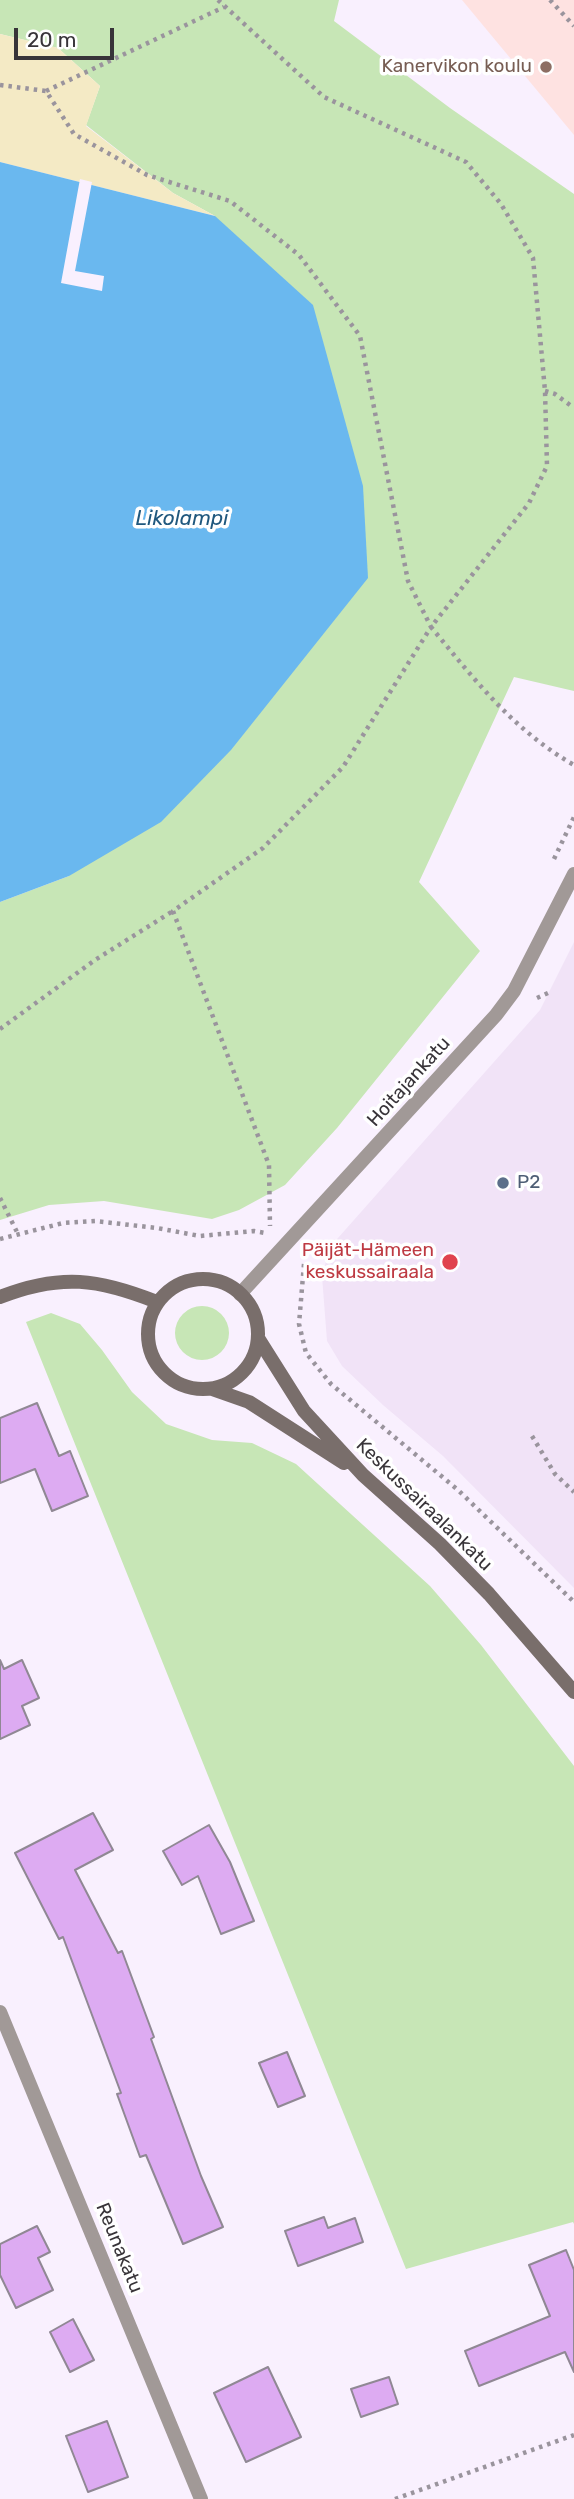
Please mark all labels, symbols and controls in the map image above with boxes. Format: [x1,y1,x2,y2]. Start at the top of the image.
scale bar [18,14,117,58]
text: 20 m [27,27,76,52]
place label: Kanervikon koulu [382,56,532,78]
marker: Kanervikon koulu [538,59,554,75]
water label: Likolampi [136,506,228,532]
street label: Hoitajankatu [363,1032,455,1132]
place label: P2 [517,1172,540,1194]
marker: P2 [495,1175,511,1191]
place label: Päijät-Hämeen keskussairaala [302,1240,434,1284]
marker: Päijät-Hämeen keskussairaala [440,1252,460,1272]
street label: Keskussairaalankatu [351,1434,497,1576]
street label: Reunakatu [91,2200,147,2296]

